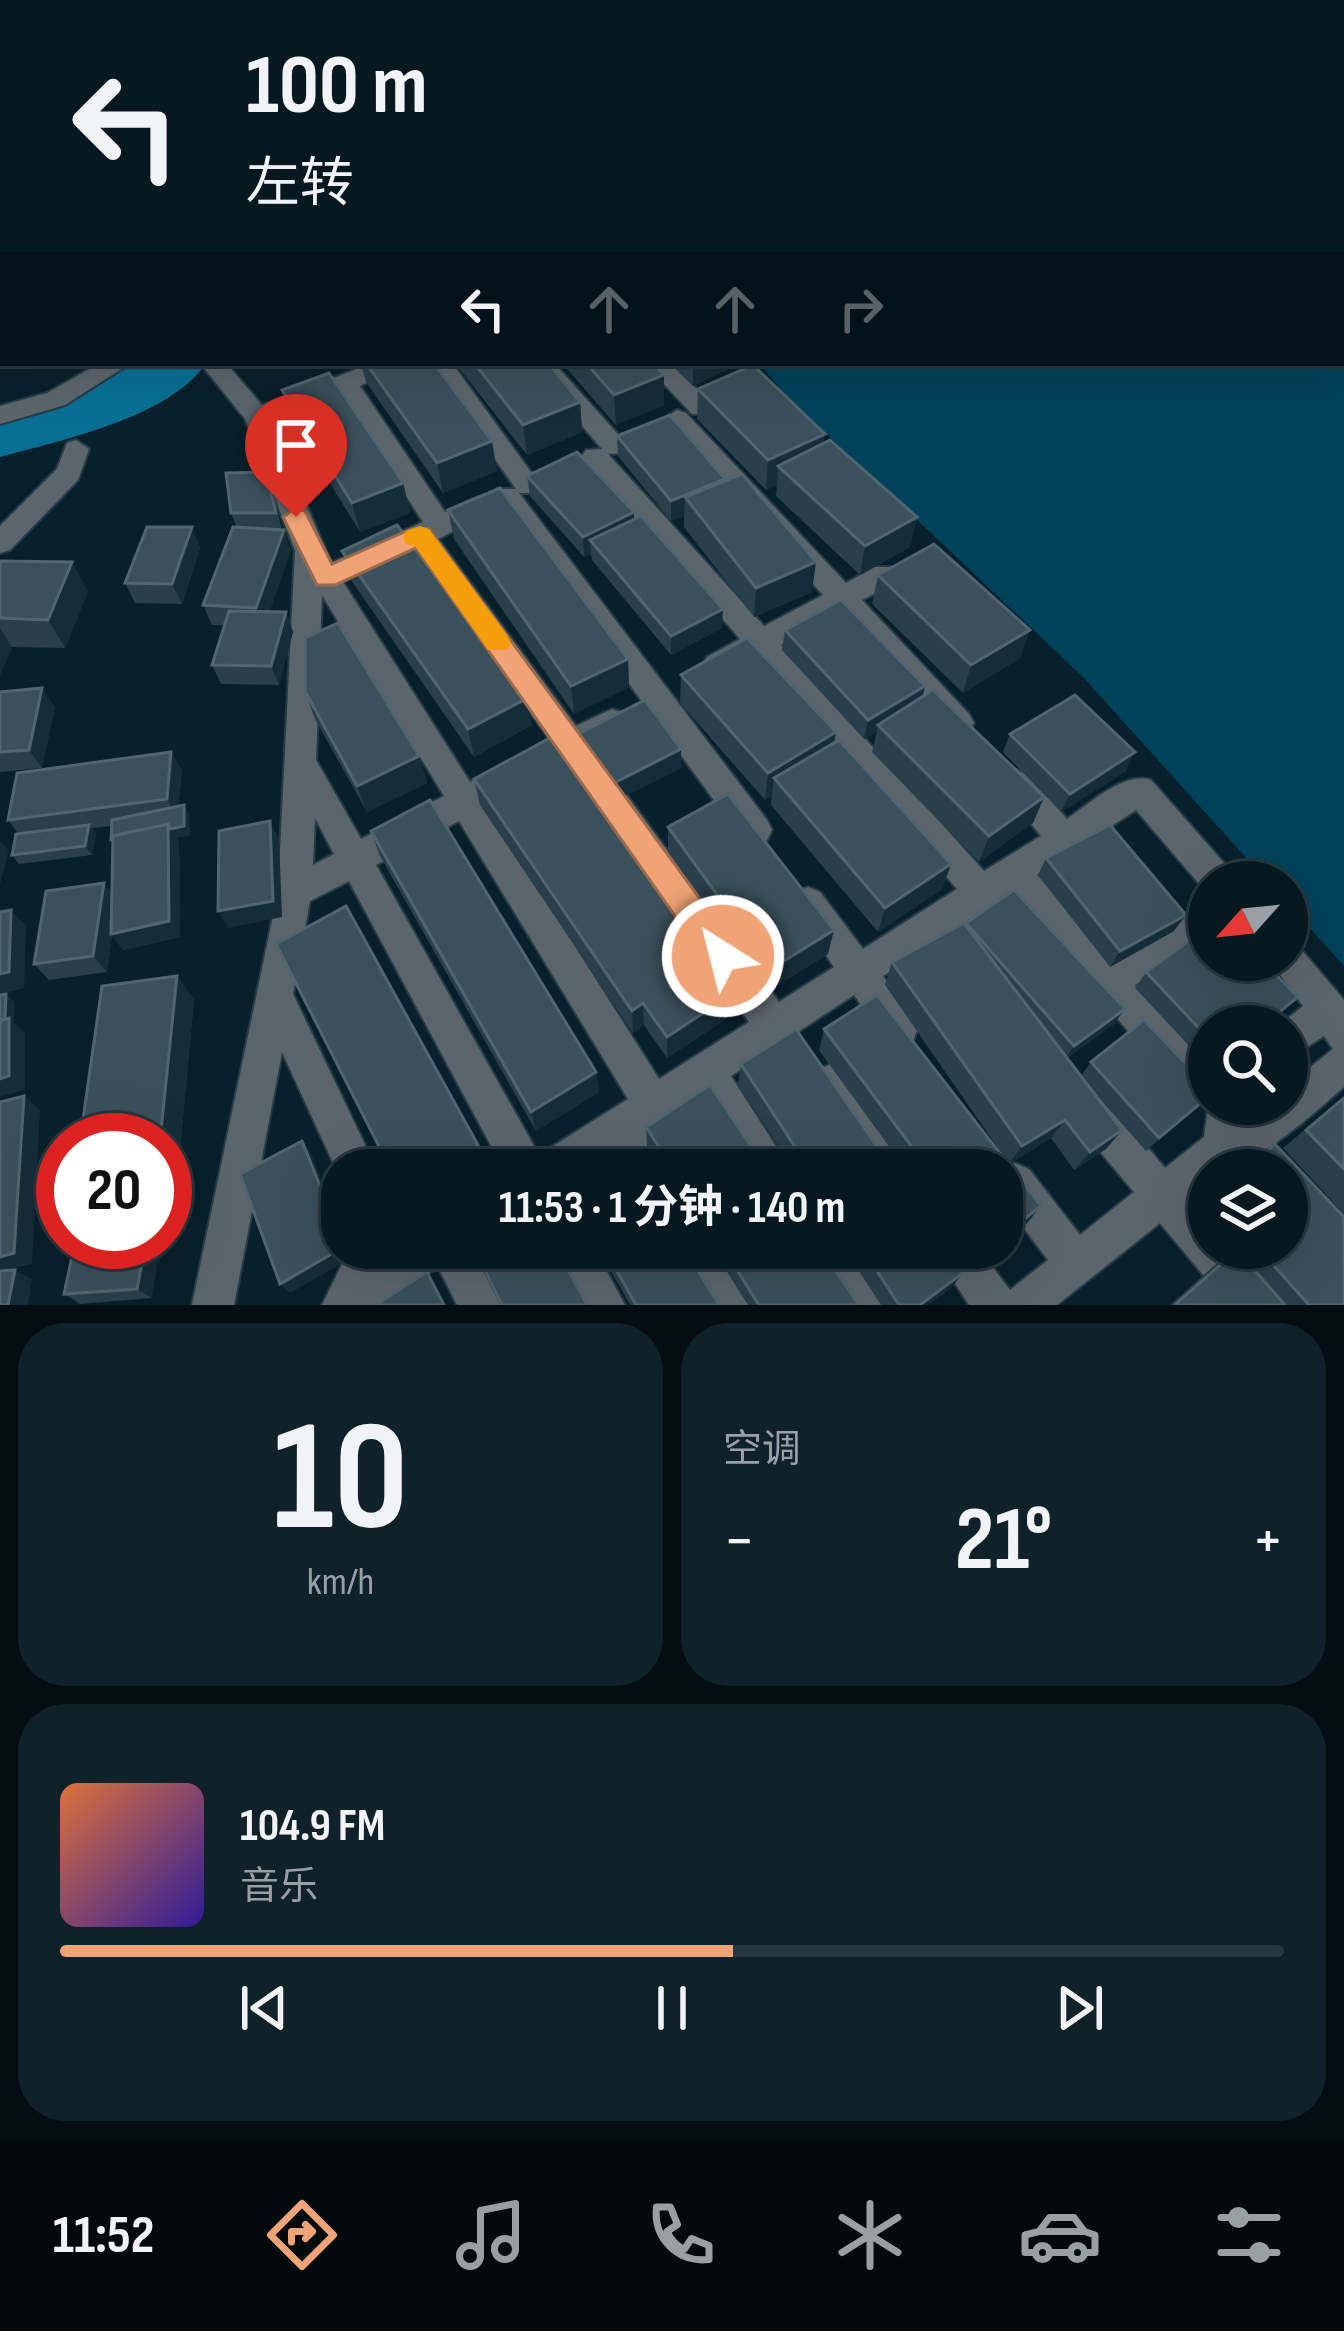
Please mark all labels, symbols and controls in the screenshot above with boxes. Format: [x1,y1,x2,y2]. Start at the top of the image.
text: 100 m [246,36,428,137]
icon: left [48,48,204,204]
text: 左转 [246,152,354,217]
icon: left [450,276,516,342]
icon: ahead [576,276,642,342]
icon: ahead [702,276,768,342]
icon: right [828,276,894,342]
pin [245,394,347,517]
icon: arrive [263,412,329,478]
north arrow [1188,861,1308,981]
map controls [1188,861,1308,1269]
position arrow [660,893,786,1019]
button: search [1188,1005,1308,1125]
speed limit sign: 20 [36,1113,192,1269]
button: layers [1188,1149,1308,1269]
text: 11:53 · 1 分钟 · 140 m [499,1181,845,1236]
text: 10 [273,1387,408,1574]
text: 空调 [723,1427,801,1474]
text: 21° [955,1487,1052,1595]
text: − [723,1502,755,1581]
text: + [1252,1502,1284,1581]
text: km/h [307,1559,374,1606]
text: 104.9 FM [240,1799,385,1854]
text: 音乐 [240,1864,318,1911]
icon: previous [231,1975,297,2041]
icon: pause [639,1975,705,2041]
icon: next [1047,1975,1113,2041]
icon: directions [260,2193,344,2277]
icon: music [449,2193,533,2277]
icon: phone [639,2193,723,2277]
icon: climate [828,2193,912,2277]
icon: car [1018,2193,1102,2277]
icon: filters [1207,2193,1291,2277]
text: 11:52 [53,2203,154,2268]

